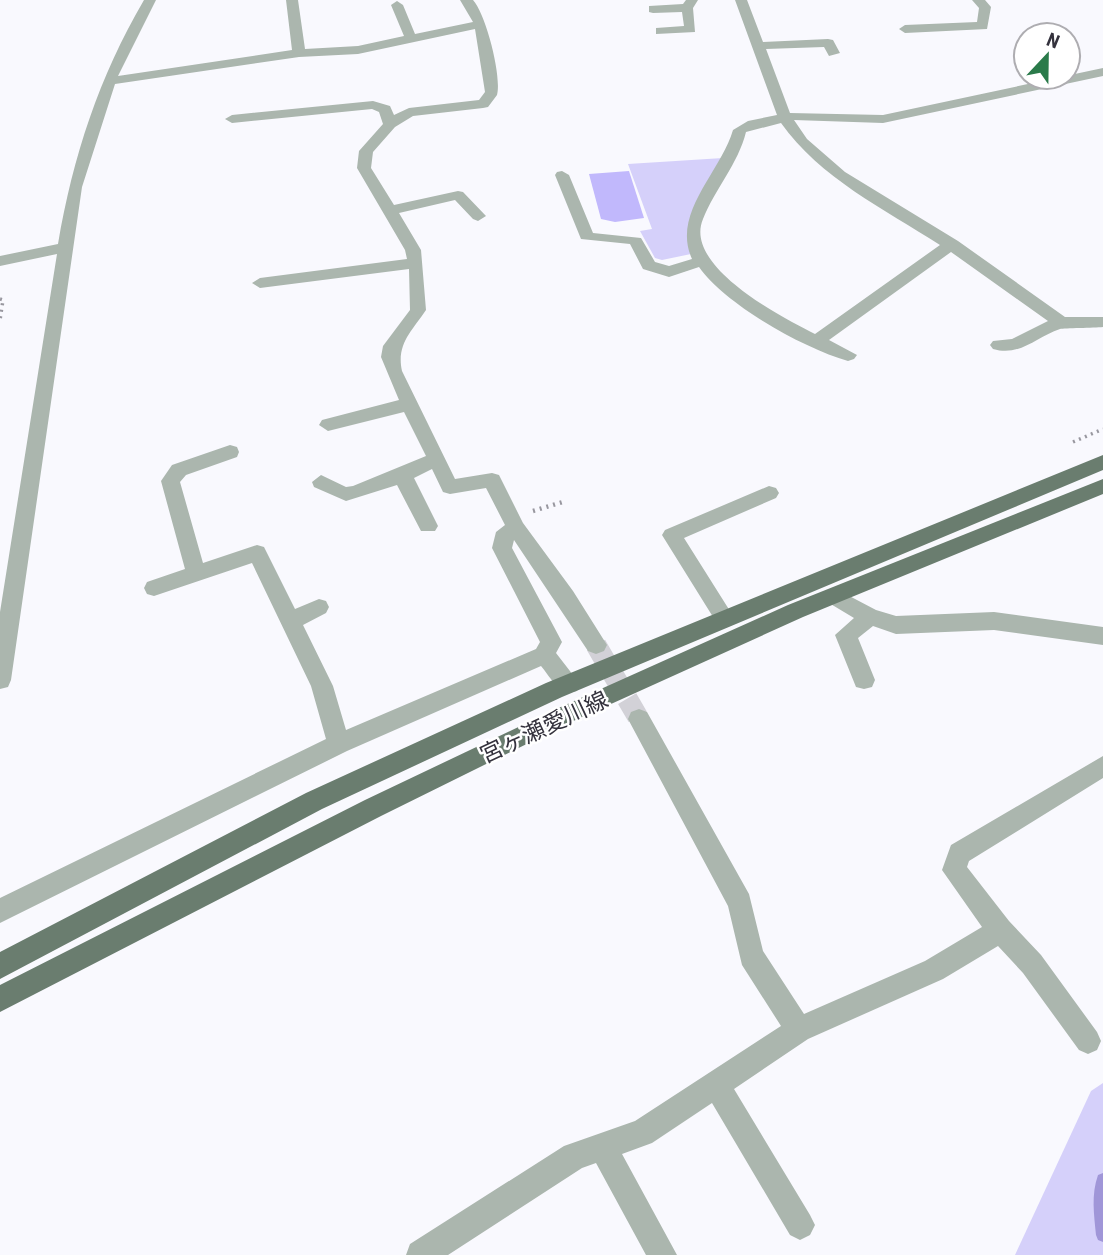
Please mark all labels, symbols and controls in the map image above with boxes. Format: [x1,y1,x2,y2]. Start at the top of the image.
north arrow [1012,21,1082,91]
text: N [1043,28,1063,54]
street label: 宮ヶ瀬愛川線 [476,686,612,769]

